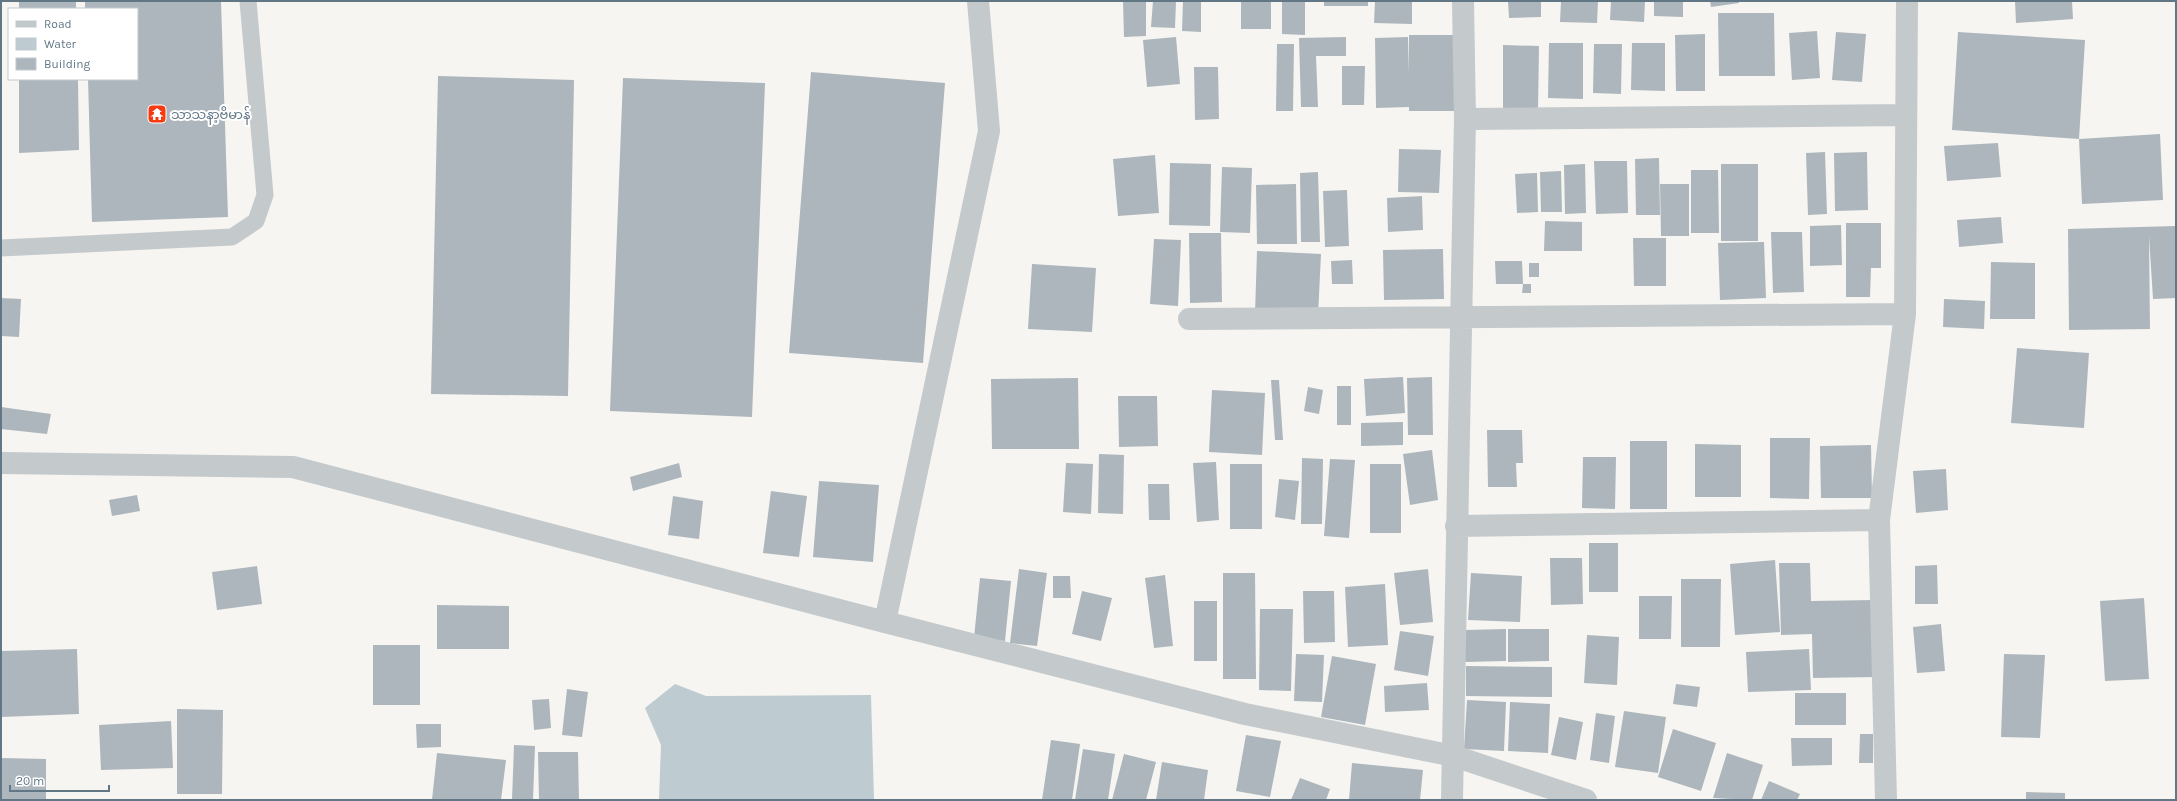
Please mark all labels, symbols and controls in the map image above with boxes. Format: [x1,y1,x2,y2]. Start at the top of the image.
legend [8,8,138,80]
text: Road [44,17,72,31]
text: Water [44,37,77,51]
text: Building [44,57,91,71]
temple icon: သာသနာ့ဗိမာန် [146,103,168,125]
place label: သာသနာ့ဗိမာန် [171,106,250,125]
scale bar [10,767,109,793]
text: 20 m [16,774,44,788]

